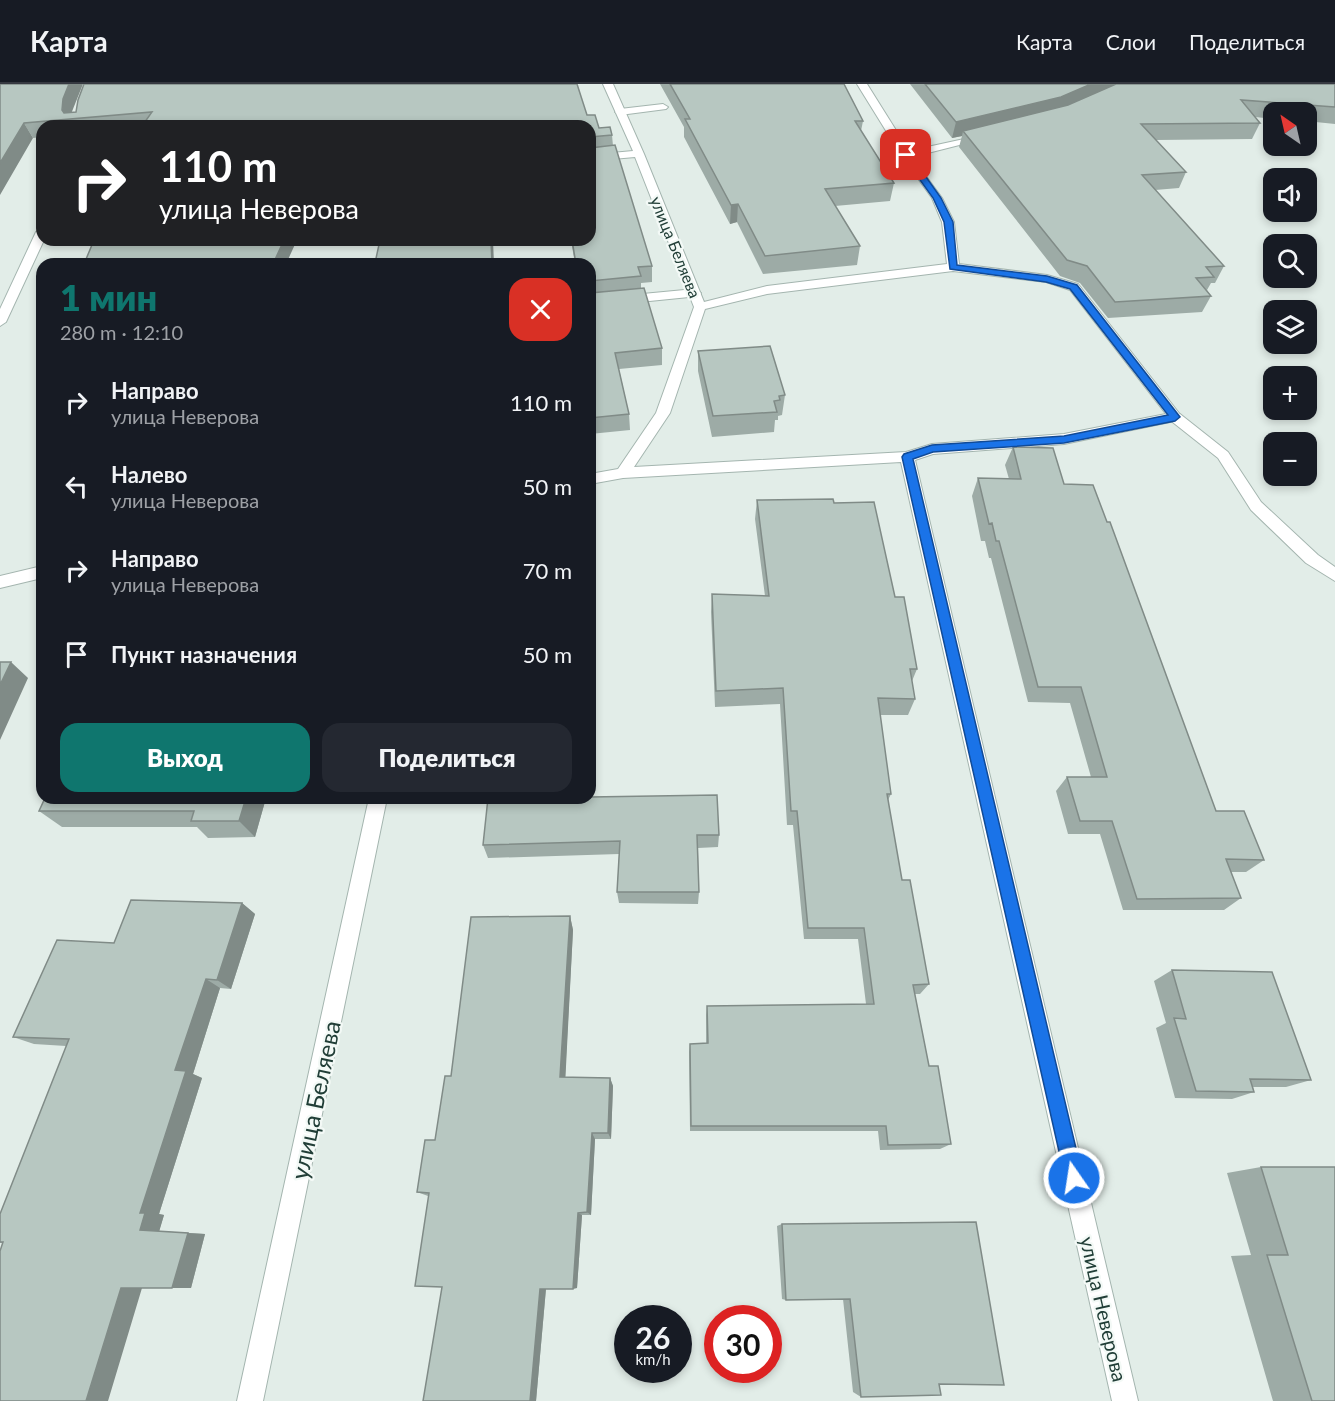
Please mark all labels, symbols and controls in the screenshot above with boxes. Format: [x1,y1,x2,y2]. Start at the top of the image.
text: Карта [30,24,108,58]
text: Карта [1016,29,1073,54]
text: Слои [1106,29,1156,54]
text: Поделиться [1189,29,1305,54]
north arrow [1263,102,1317,156]
map controls [1263,102,1317,486]
pin [880,129,931,180]
icon: arrive [889,138,922,171]
text: 110 m [159,141,277,191]
icon: right [60,144,138,222]
button: sound [1263,168,1317,222]
text: улица Неверова [159,192,359,225]
street label: улица Беляева [647,194,705,300]
button: search [1263,234,1317,288]
text: 1 мин [60,275,157,319]
button: close [509,278,572,341]
button: layers [1263,300,1317,354]
text: 280 m · 12:10 [60,320,183,344]
button: + [1263,366,1317,420]
text: Направо [111,377,199,404]
icon: right [60,386,93,419]
text: 110 m [510,389,572,416]
text: улица Неверова [111,404,259,428]
button: − [1263,432,1317,486]
text: Налево [111,461,187,488]
icon: left [60,470,93,503]
text: 50 m [523,473,572,500]
text: улица Неверова [111,488,259,512]
text: Направо [111,545,199,572]
icon: right [60,554,93,587]
text: 70 m [523,557,572,584]
text: улица Неверова [111,572,259,596]
icon: arrive [60,638,93,671]
text: Пункт назначения [111,641,297,668]
text: 50 m [523,641,572,668]
button: Выход [60,723,310,792]
button: Поделиться [322,723,572,792]
street label: улица Беляева [284,1018,346,1182]
position arrow [1042,1146,1106,1210]
street label: улица Неверова [1076,1234,1132,1384]
speed limit sign: 30 [704,1305,782,1383]
text: 26 [636,1319,670,1355]
text: km/h [635,1350,671,1368]

